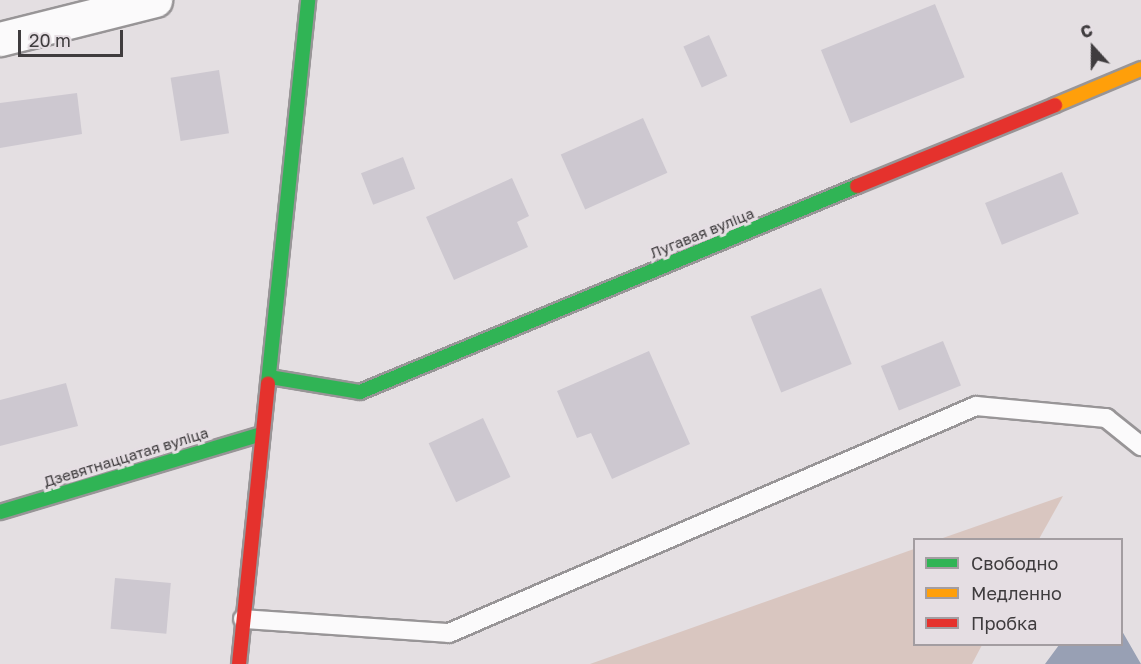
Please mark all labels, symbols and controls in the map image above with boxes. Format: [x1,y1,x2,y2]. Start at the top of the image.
scale bar [21,18,126,56]
north arrow [1063,18,1123,78]
text: С [1078,20,1095,43]
text: 20 m [29,29,71,51]
street label: Лугавая вуліца [647,204,757,262]
street label: Дзевятнаццатая вуліца [41,423,211,491]
legend [913,538,1123,646]
text: Свободно [971,552,1058,574]
text: Медленно [971,582,1062,604]
text: Пробка [971,612,1037,634]

